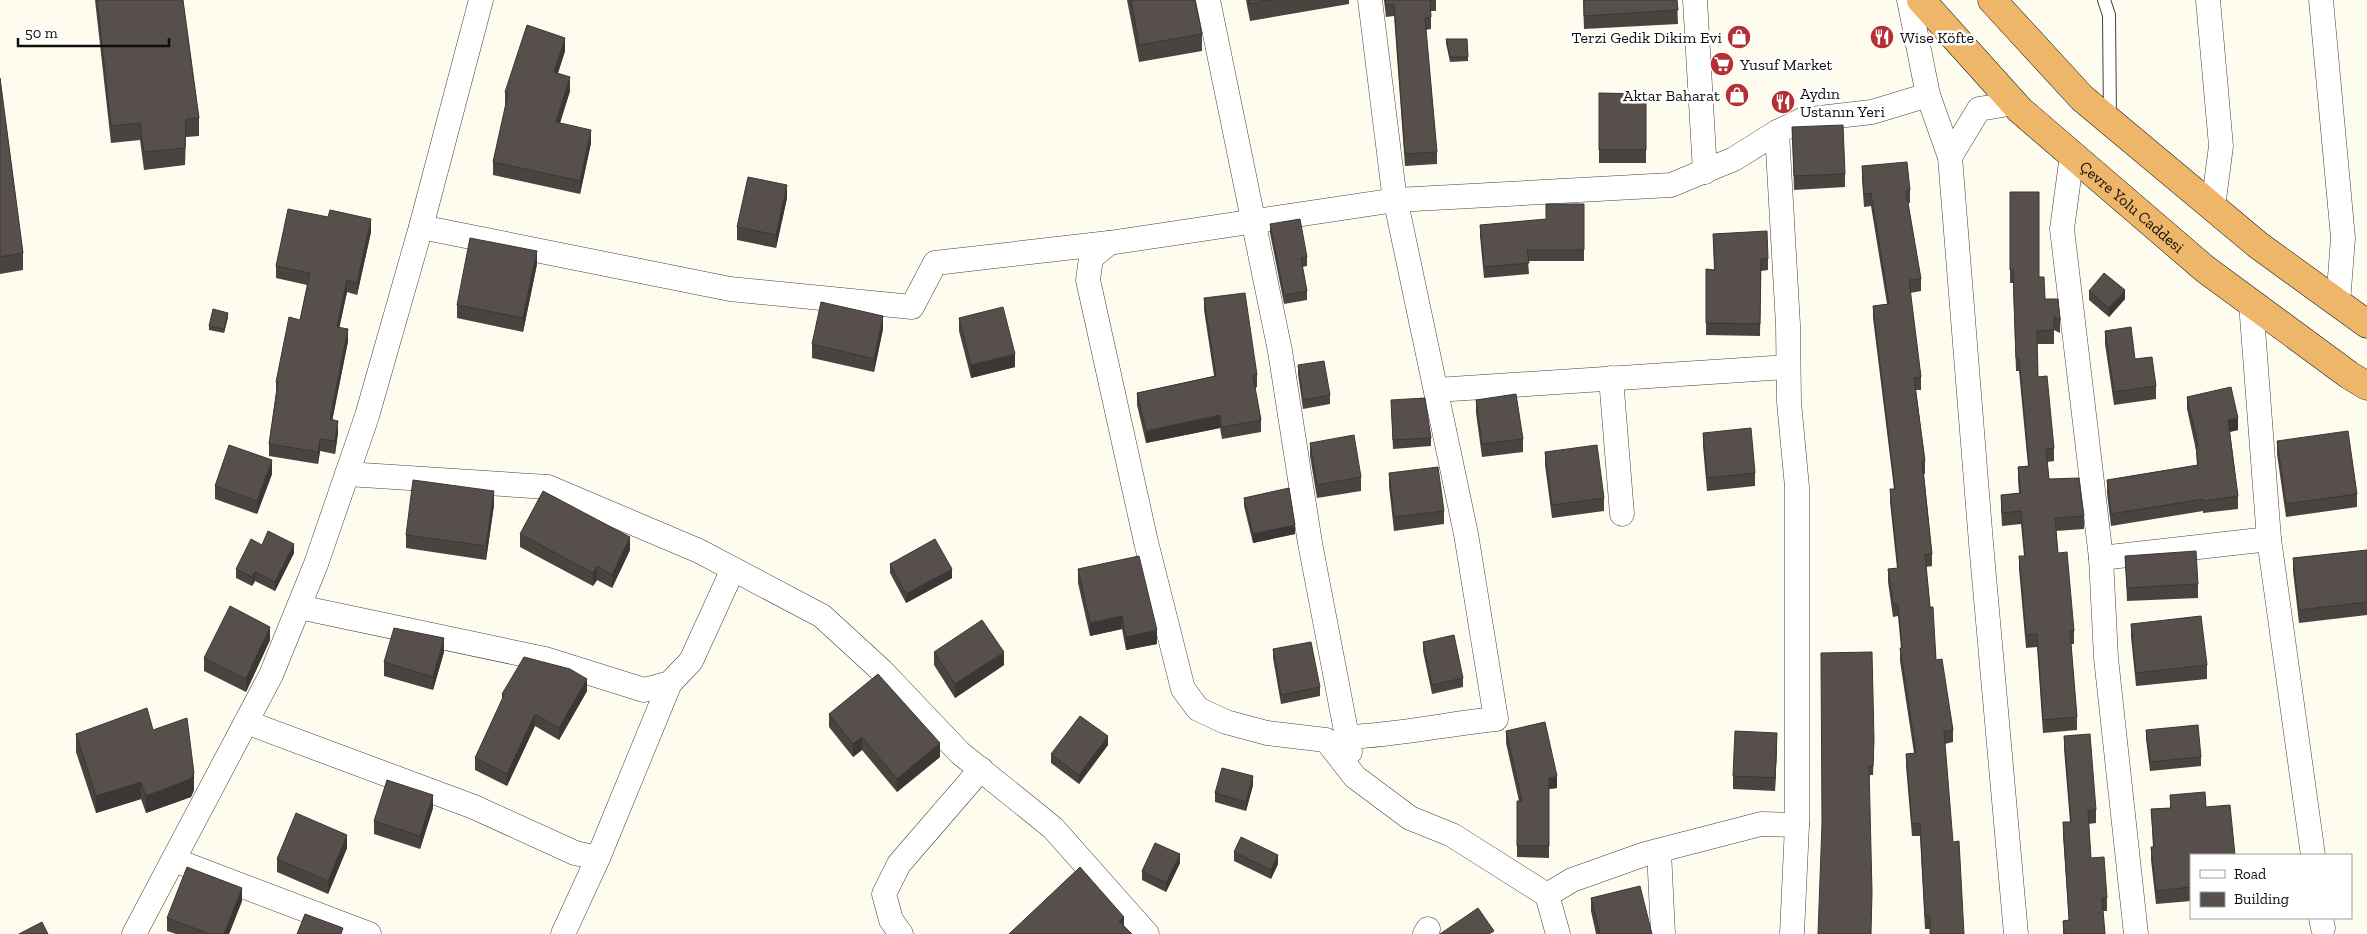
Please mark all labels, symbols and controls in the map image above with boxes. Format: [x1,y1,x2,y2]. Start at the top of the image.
scale bar [18,15,169,47]
text: 50 m [25,24,58,42]
shop icon: Terzi Gedik Dikim Evi [1726,24,1752,50]
restaurant icon: Wise Köfte [1869,24,1895,50]
place label: Terzi Gedik Dikim Evi [1572,28,1723,47]
place label: Wise Köfte [1900,28,1974,47]
supermarket icon: Yusuf Market [1709,51,1735,77]
place label: Yusuf Market [1739,55,1833,74]
shop icon: Aktar Baharat [1724,82,1750,108]
place label: Aydın Ustanın Yeri [1800,84,1885,121]
place label: Aktar Baharat [1623,86,1720,105]
restaurant icon: Aydın Ustanın Yeri [1770,89,1796,115]
street label: Çevre Yolu Caddesi [2076,157,2188,257]
legend [2190,854,2352,919]
text: Road [2234,865,2267,883]
text: Building [2234,890,2289,908]

